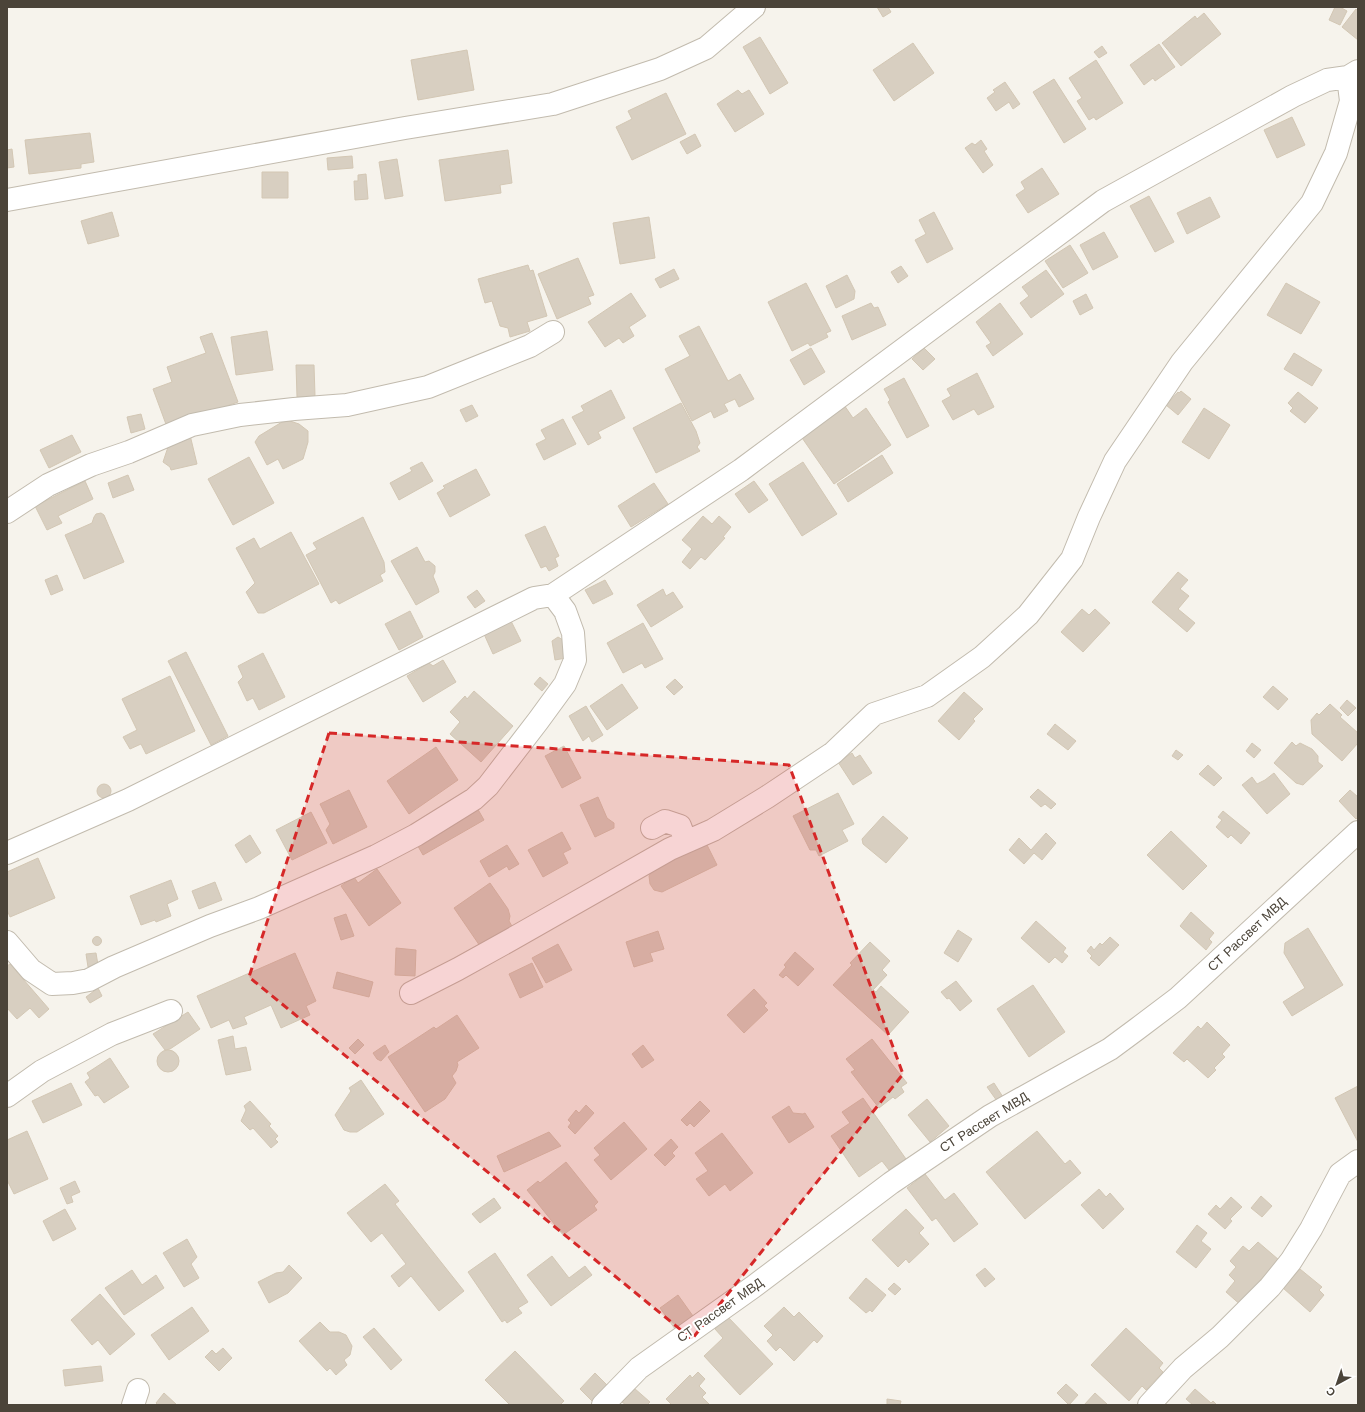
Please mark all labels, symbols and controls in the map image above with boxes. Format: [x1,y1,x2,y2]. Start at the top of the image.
street label: СТ Рассвет МВД [1205,894,1289,974]
street label: СТ Рассвет МВД [937,1089,1031,1155]
street label: СТ Рассвет МВД [674,1275,766,1345]
north arrow [1317,1364,1357,1404]
text: С [1324,1384,1338,1399]

